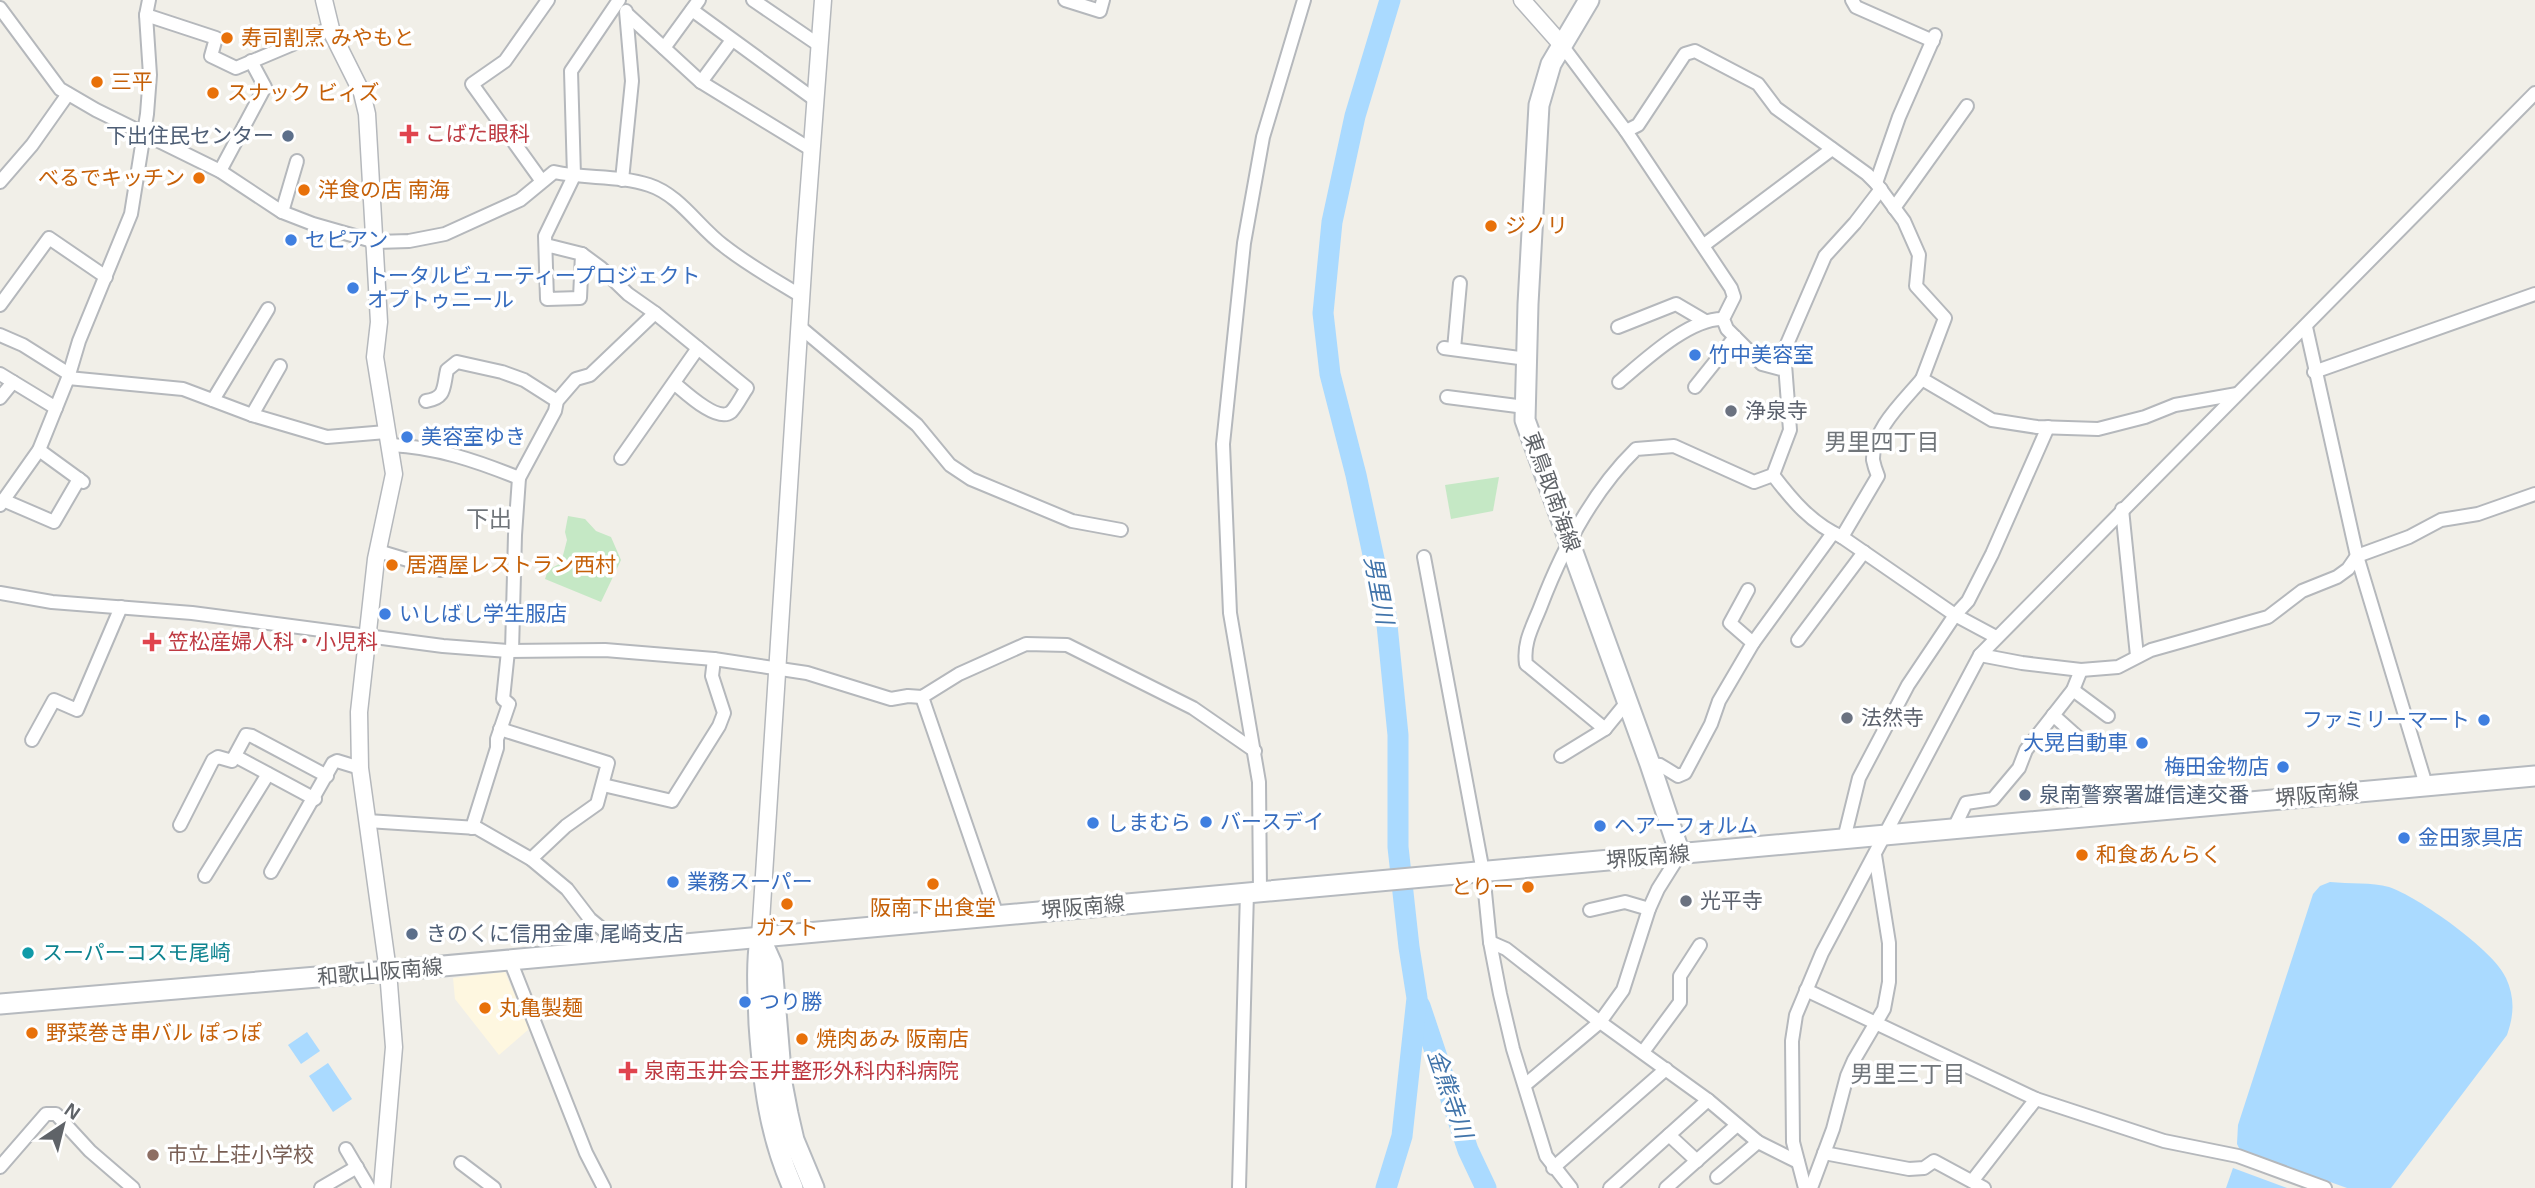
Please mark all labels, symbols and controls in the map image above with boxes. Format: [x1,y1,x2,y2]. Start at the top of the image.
place label: 寿司割烹 みやもと [241,26,414,49]
marker: 寿司割烹 みやもと [219,30,235,46]
place label: 三平 [111,70,153,93]
marker: 三平 [89,74,105,90]
place label: スナック ビィズ [227,81,379,104]
marker: スナック ビィズ [205,85,221,101]
place label: こばた眼科 [425,122,530,145]
place label: 下出住民センター [106,124,274,147]
marker: こばた眼科 [399,124,419,144]
marker: 下出住民センター [280,128,296,144]
place label: べるでキッチン [38,166,185,189]
marker: べるでキッチン [191,170,207,186]
place label: 洋食の店 南海 [318,178,450,201]
marker: 洋食の店 南海 [296,182,312,198]
place label: ジノリ [1505,214,1568,237]
marker: ジノリ [1483,218,1499,234]
place label: セピアン [305,228,388,251]
marker: セピアン [283,232,299,248]
place label: トータルビューティープロジェクト オプトゥニール [367,264,700,311]
marker: トータルビューティープロジェクト オプトゥニール [345,280,361,296]
place label: 竹中美容室 [1709,343,1814,366]
marker: 竹中美容室 [1687,347,1703,363]
place label: 浄泉寺 [1745,399,1808,422]
marker: 浄泉寺 [1723,403,1739,419]
place label: 美容室ゆき [421,425,526,448]
marker: 美容室ゆき [399,429,415,445]
street label: 東鳥取南海線 [1520,429,1585,555]
district label: 男里四丁目 [1825,429,1940,455]
district label: 下出 [466,506,512,532]
place label: 居酒屋レストラン西村 [406,553,616,576]
water label: 男里川 [1360,554,1399,629]
marker: 居酒屋レストラン西村 [384,557,400,573]
place label: いしばし学生服店 [399,602,567,625]
marker: いしばし学生服店 [377,606,393,622]
place label: 笠松産婦人科・小児科 [168,630,378,653]
marker: 笠松産婦人科・小児科 [142,632,162,652]
place label: 法然寺 [1861,706,1924,729]
place label: ファミリーマート [2302,708,2470,731]
marker: 法然寺 [1839,710,1855,726]
marker: ファミリーマート [2476,712,2492,728]
place label: 大晃自動車 [2023,731,2128,754]
marker: 大晃自動車 [2134,735,2150,751]
place label: 梅田金物店 [2164,755,2269,778]
marker: 梅田金物店 [2275,759,2291,775]
street label: 堺阪南線 [2274,779,2360,810]
place label: 泉南警察署雄信達交番 [2039,783,2249,806]
marker: 泉南警察署雄信達交番 [2017,787,2033,803]
place label: バースデイ [1220,810,1324,833]
place label: しまむら [1107,811,1191,834]
marker: バースデイ [1198,814,1214,830]
place label: ヘアーフォルム [1614,814,1758,837]
marker: しまむら [1085,815,1101,831]
marker: ヘアーフォルム [1592,818,1608,834]
place label: 金田家具店 [2418,826,2523,849]
marker: 金田家具店 [2396,830,2412,846]
street label: 堺阪南線 [1605,841,1691,872]
place label: 和食あんらく [2096,843,2222,866]
marker: 和食あんらく [2074,847,2090,863]
place label: 業務スーパー [687,870,813,893]
marker: 業務スーパー [665,874,681,890]
place label: とりー [1451,875,1514,898]
marker: 阪南下出食堂 [925,876,941,892]
marker: とりー [1520,879,1536,895]
place label: 光平寺 [1700,889,1763,912]
street label: 堺阪南線 [1040,891,1126,922]
marker: 光平寺 [1678,893,1694,909]
marker: ガスト [779,896,795,912]
place label: 阪南下出食堂 [870,896,996,919]
place label: ガスト [756,916,819,939]
place label: きのくに信用金庫 尾崎支店 [426,922,684,945]
marker: きのくに信用金庫 尾崎支店 [404,926,420,942]
place label: スーパーコスモ尾崎 [42,941,231,964]
marker: スーパーコスモ尾崎 [20,945,36,961]
street label: 和歌山阪南線 [316,955,444,988]
place label: つり勝 [759,990,822,1013]
marker: つり勝 [737,994,753,1010]
place label: 丸亀製麺 [499,996,583,1019]
marker: 丸亀製麺 [477,1000,493,1016]
place label: 野菜巻き串バル ぽっぽ [46,1021,262,1044]
marker: 野菜巻き串バル ぽっぽ [24,1025,40,1041]
place label: 焼肉あみ 阪南店 [816,1027,969,1050]
marker: 焼肉あみ 阪南店 [794,1031,810,1047]
water label: 金熊寺川 [1423,1046,1478,1145]
place label: 泉南玉井会玉井整形外科内科病院 [644,1059,959,1082]
marker: 泉南玉井会玉井整形外科内科病院 [618,1061,638,1081]
district label: 男里三丁目 [1851,1061,1966,1087]
north arrow [28,1090,98,1160]
text: N [61,1099,84,1124]
place label: 市立上荘小学校 [167,1143,314,1166]
marker: 市立上荘小学校 [145,1147,161,1163]

